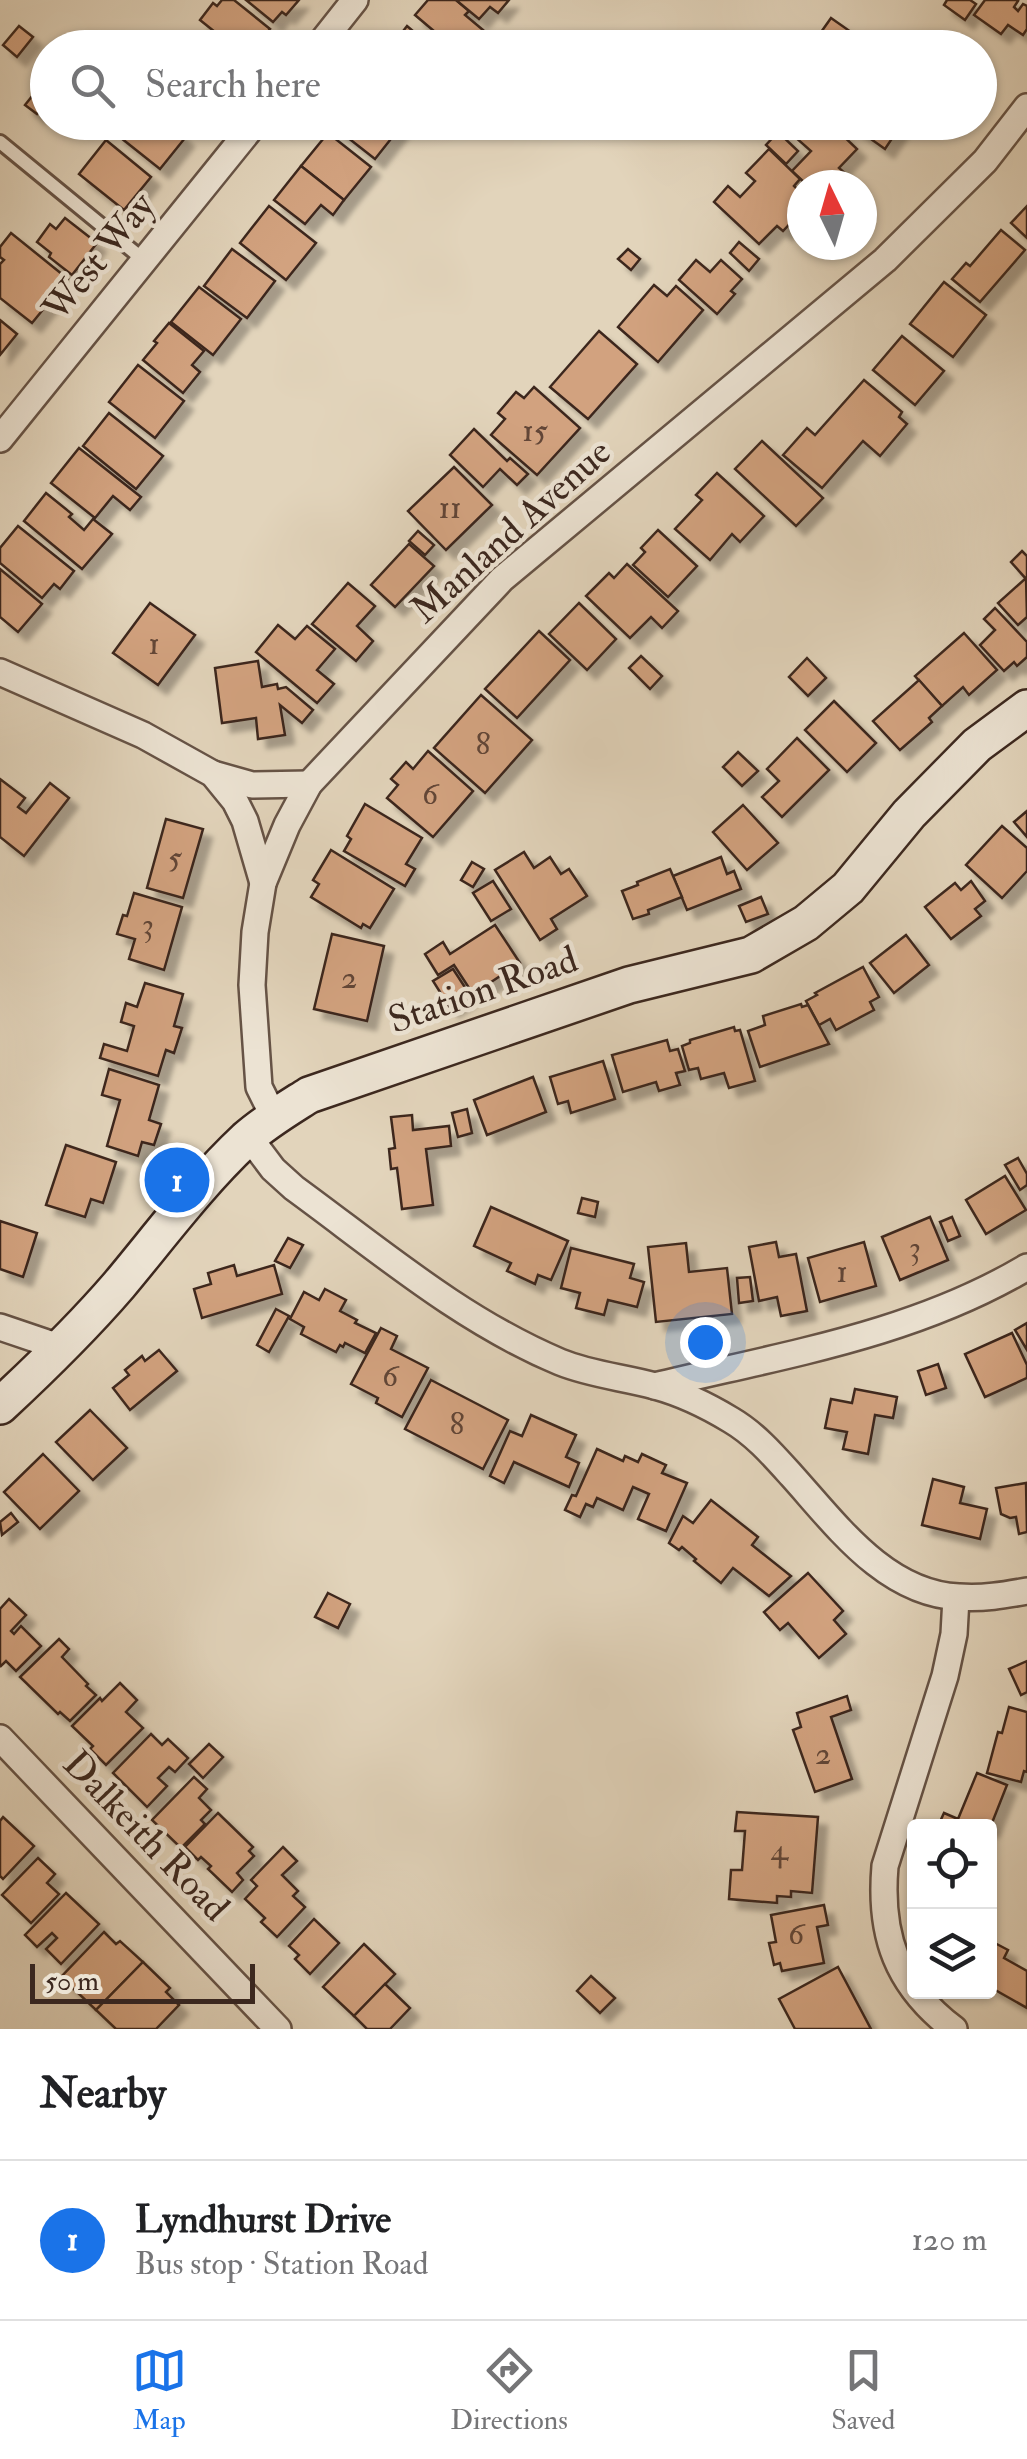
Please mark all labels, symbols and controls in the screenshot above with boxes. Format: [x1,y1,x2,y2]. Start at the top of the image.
search box [30,30,997,140]
icon: search [65,58,120,113]
text: Search here [145,61,321,109]
north arrow [787,170,877,260]
street label: West Way [32,182,166,332]
house number: 15 [522,411,548,451]
street label: Manland Avenue [401,428,621,634]
house number: 11 [439,488,461,528]
house number: 1 [148,624,160,664]
house number: 8 [475,724,491,764]
house number: 6 [422,774,440,814]
house number: 5 [168,838,182,878]
house number: 3 [142,905,154,945]
street label: Station Road [382,935,584,1045]
house number: 2 [341,958,357,998]
pin: 1 [144,1142,210,1218]
house number: 3 [909,1228,921,1268]
house number: 1 [836,1252,848,1292]
your location [680,1317,731,1368]
house number: 6 [382,1356,400,1396]
house number: 8 [449,1404,465,1444]
house number: 2 [815,1734,831,1774]
street label: Dalkeith Road [53,1740,240,1932]
map controls [907,1819,997,1999]
button: locate [907,1819,997,1909]
house number: 4 [770,1830,789,1870]
button: layers [907,1909,997,1999]
house number: 6 [788,1914,806,1954]
scale bar [30,1959,255,2004]
text: 50 m [45,1964,99,1999]
text: Nearby [40,2068,166,2120]
text: Lyndhurst Drive [135,2196,391,2244]
text: 1 [67,2220,78,2260]
text: 120 m [911,2220,987,2260]
text: Bus stop · Station Road [135,2244,428,2284]
tab: Map [132,2343,187,2438]
tab: Directions [450,2343,568,2438]
tab: Saved [831,2343,895,2438]

